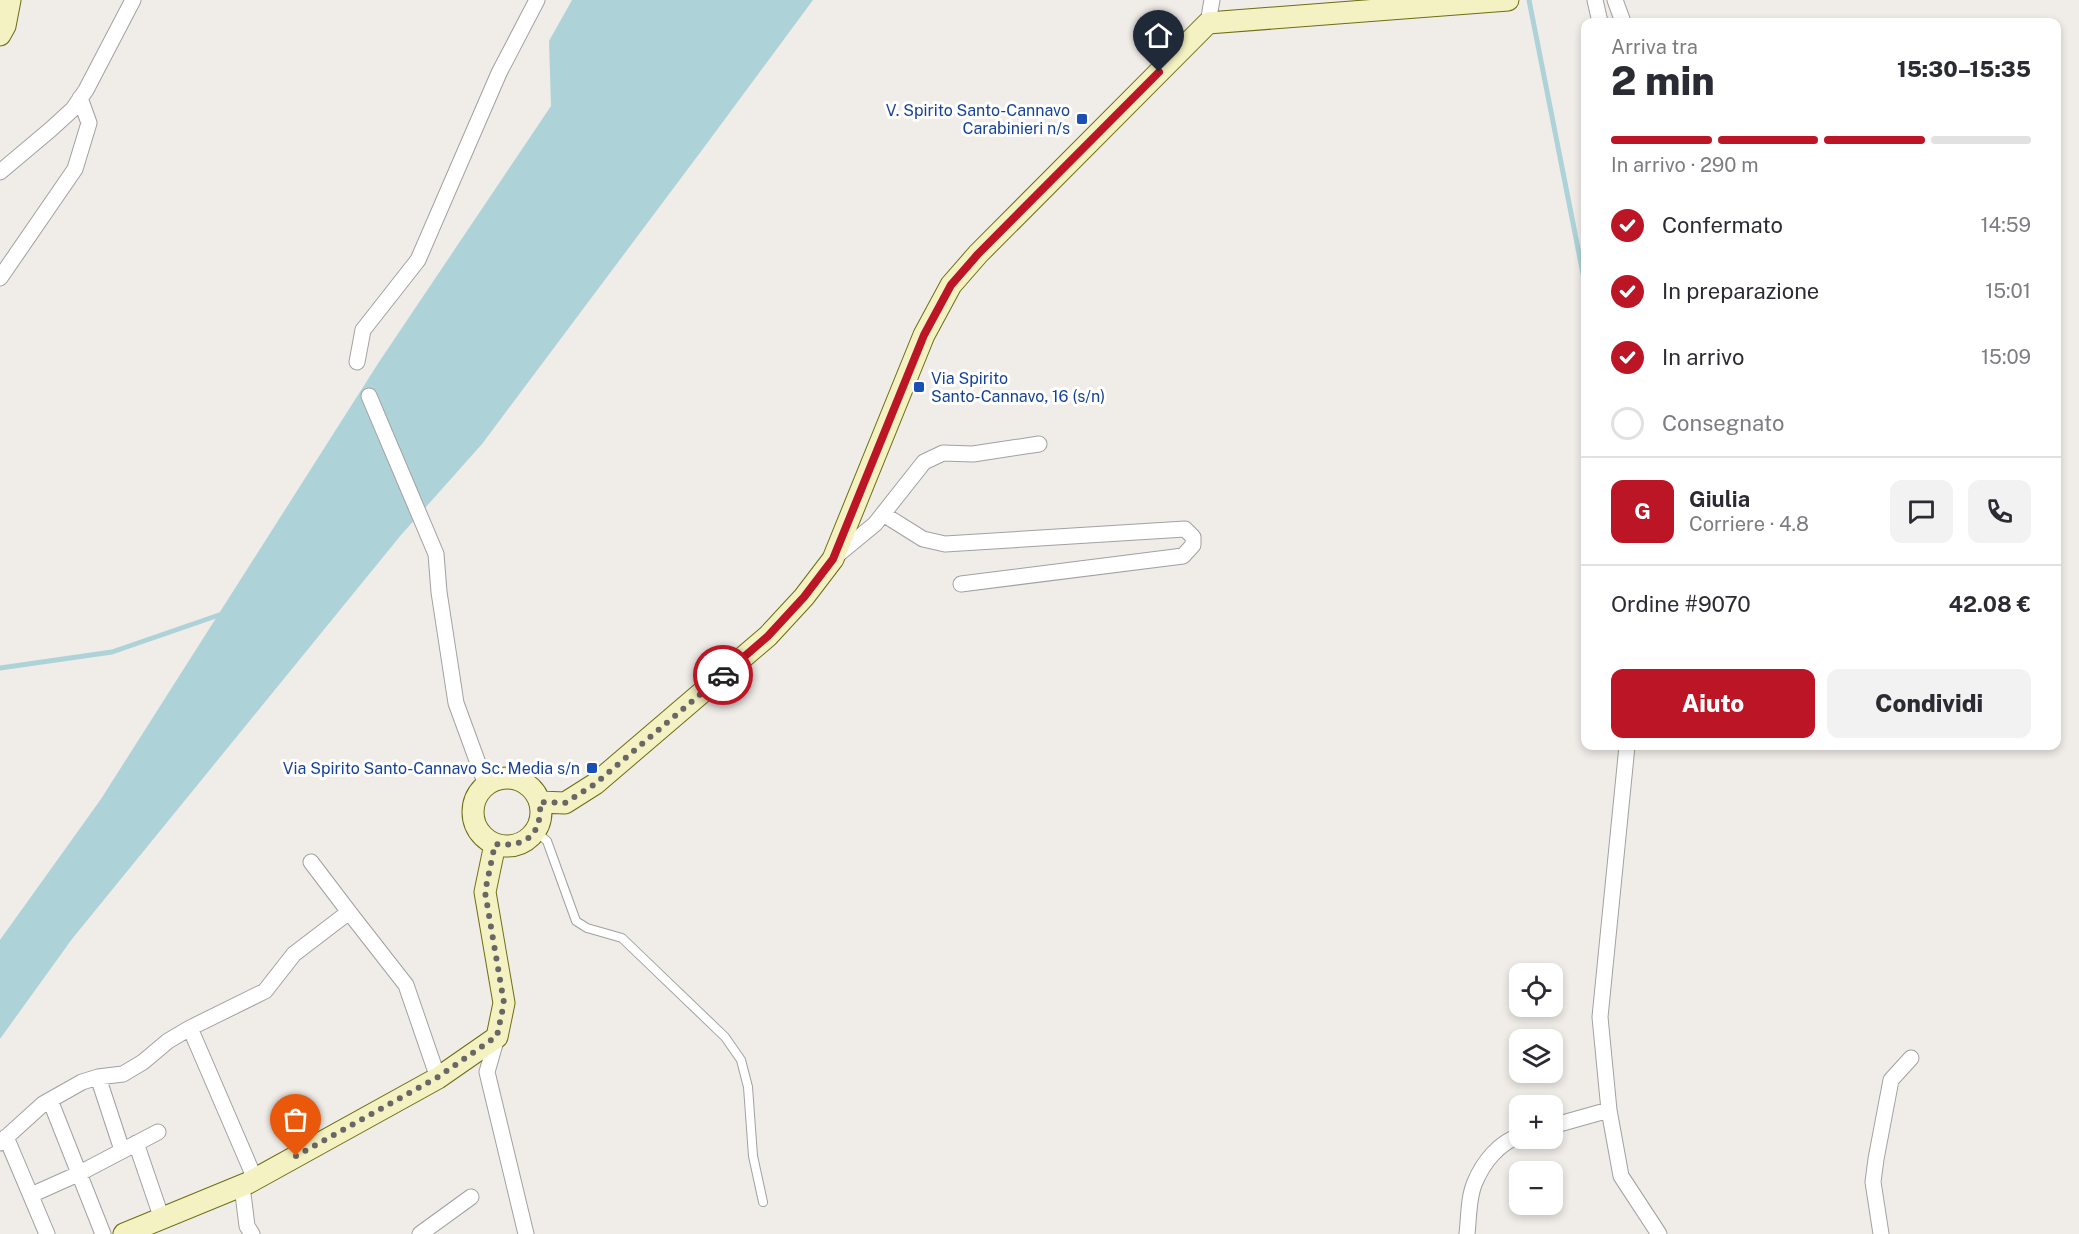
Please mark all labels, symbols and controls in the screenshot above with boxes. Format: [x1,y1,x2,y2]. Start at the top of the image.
pin [1133,10,1184,72]
icon: home [1142,19,1175,52]
text: Arriva tra [1611,35,1698,59]
text: 15:30–15:35 [1897,56,2031,82]
text: 2 min [1611,58,1715,104]
place label: V. Spirito Santo-Cannavo Carabinieri n/s [886,101,1070,138]
marker: V. Spirito Santo-Cannavo Carabinieri n/s [1075,112,1089,126]
text: In arrivo · 290 m [1611,153,1759,177]
icon: check [1611,209,1644,242]
text: Confermato [1662,212,1783,238]
text: 14:59 [1980,213,2031,237]
icon: check [1611,275,1644,308]
text: In preparazione [1662,278,1819,304]
text: 15:01 [1985,279,2031,303]
icon: check [1611,341,1644,374]
text: In arrivo [1662,344,1744,370]
text: 15:09 [1981,345,2031,369]
place label: Via Spirito Santo-Cannavo, 16 (s/n) [931,369,1105,406]
marker: Via Spirito Santo-Cannavo, 16 (s/n) [912,380,926,394]
text: Consegnato [1662,410,1784,436]
button: chat [1890,480,1953,543]
button: phone [1968,480,2031,543]
text: Giulia [1689,486,1750,512]
text: G [1634,498,1651,524]
text: Corriere · 4.8 [1689,512,1809,536]
text: Ordine #9070 [1611,591,1751,617]
text: 42.08 € [1949,591,2031,617]
courier [693,645,753,705]
icon: car [707,659,740,692]
button: Aiuto [1611,669,1815,738]
button: Condividi [1827,669,2031,738]
place label: Via Spirito Santo-Cannavo Sc. Media s/n [283,759,580,778]
marker: Via Spirito Santo-Cannavo Sc. Media s/n [585,761,599,775]
map controls [1509,963,1563,1215]
button: locate [1509,963,1563,1017]
button: layers [1509,1029,1563,1083]
pin [270,1094,321,1156]
button: + [1509,1095,1563,1149]
icon: bag [279,1103,312,1136]
button: − [1509,1161,1563,1215]

